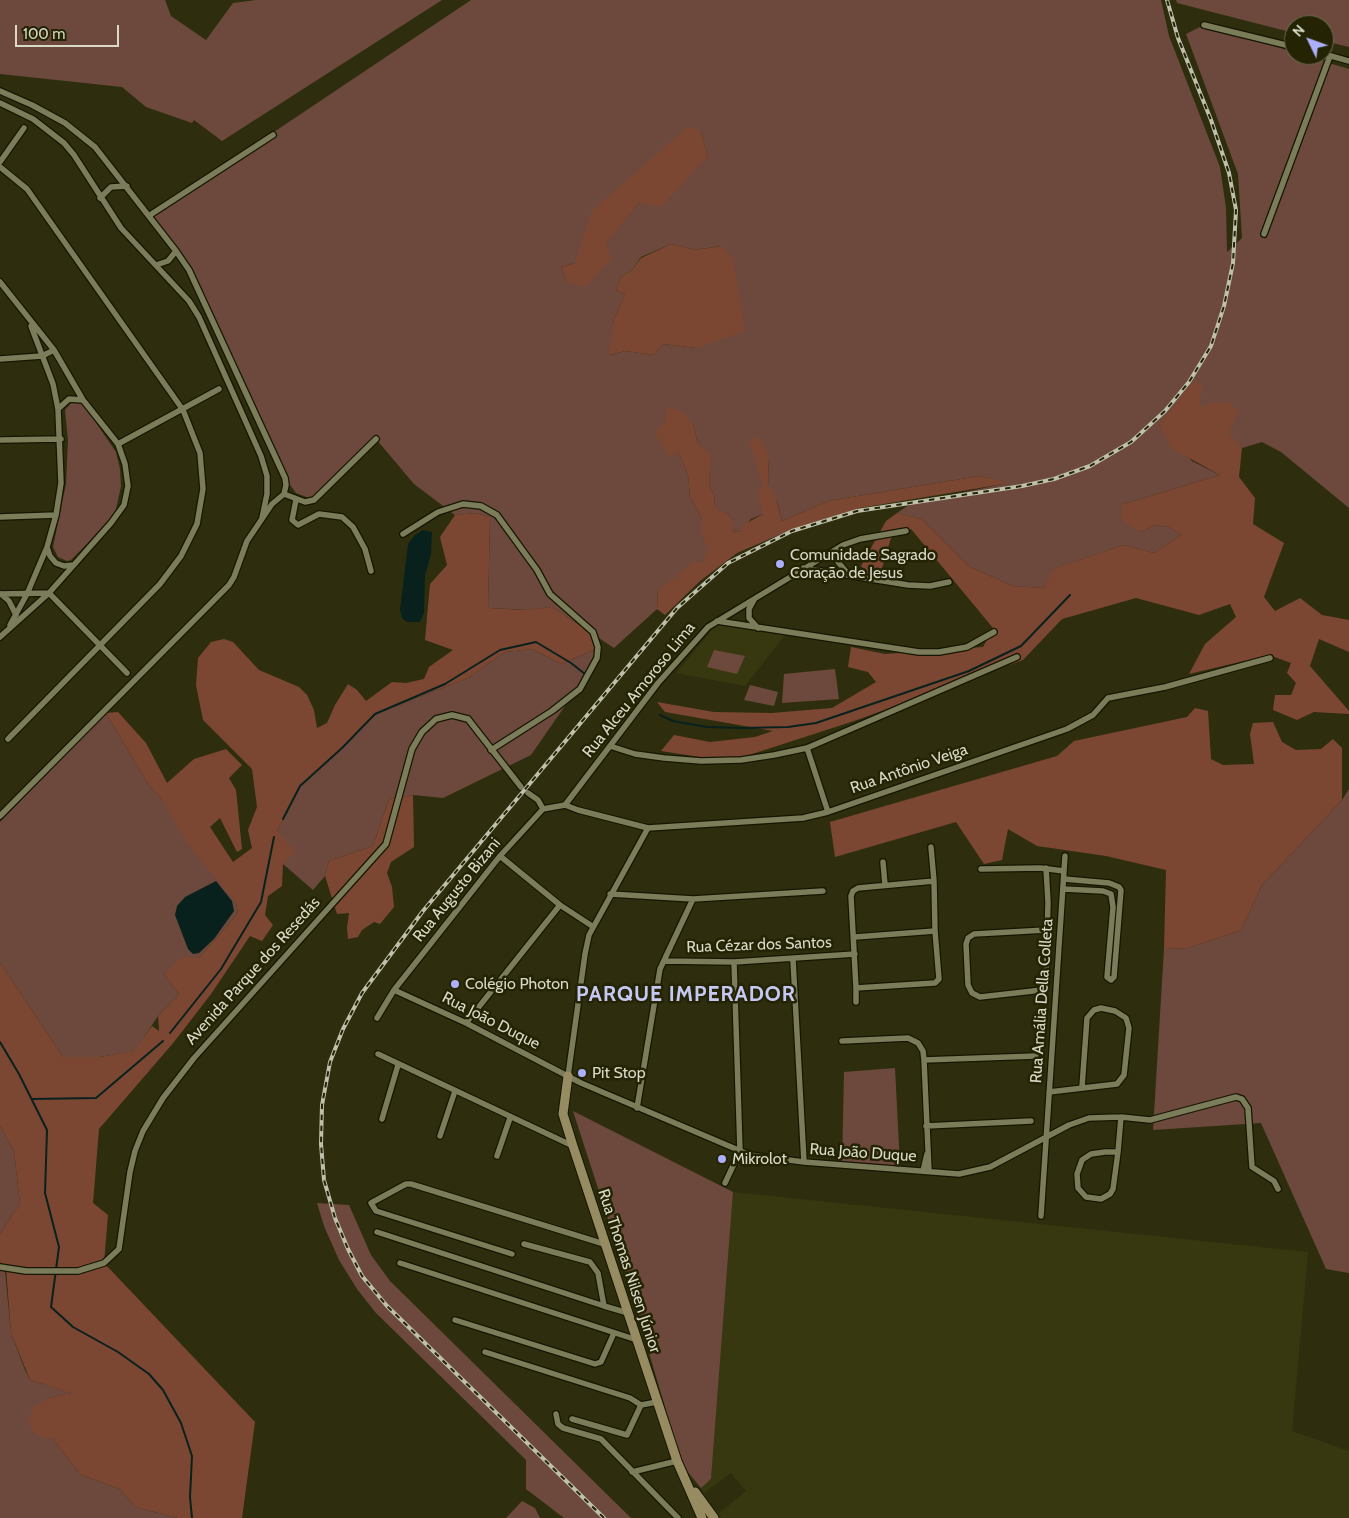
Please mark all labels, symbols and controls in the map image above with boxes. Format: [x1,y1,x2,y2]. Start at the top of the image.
scale bar [18,15,121,47]
north arrow [1284,15,1334,65]
text: N [1289,21,1309,40]
text: 100 m [23,25,65,43]
place label: Comunidade Sagrado Coração de Jesus [790,545,936,583]
marker: Comunidade Sagrado Coração de Jesus [774,558,786,570]
street label: Rua Alceu Amoroso Lima [579,619,699,761]
street label: Rua Antônio Veiga [848,740,970,798]
street label: Rua Augusto Bizani [409,834,505,946]
street label: Avenida Parque dos Resedás [182,893,324,1049]
street label: Rua Amália Della Colleta [1027,918,1057,1084]
street label: Rua Cézar dos Santos [686,933,832,957]
place label: Colégio Photon [465,974,569,994]
marker: Colégio Photon [449,978,461,990]
district label: PARQUE IMPERADOR [574,982,798,1008]
street label: Rua João Duque [439,988,543,1054]
place label: Pit Stop [592,1063,646,1083]
marker: Pit Stop [576,1067,588,1079]
street label: Rua João Duque [809,1140,917,1166]
place label: Mikrolot [732,1149,787,1169]
marker: Mikrolot [716,1153,728,1165]
street label: Rua Thomas Nilsen Júnior [593,1187,665,1355]

